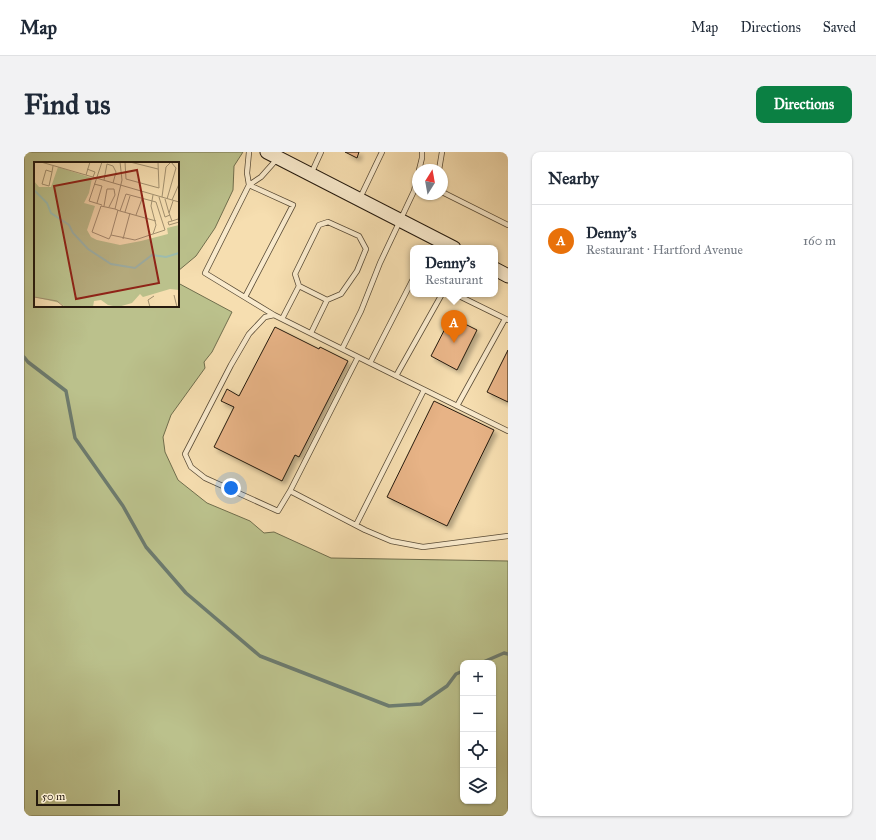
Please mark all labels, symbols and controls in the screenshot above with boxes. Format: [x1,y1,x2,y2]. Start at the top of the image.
text: Map [20,16,57,39]
text: Map [691,19,718,36]
text: Directions [740,19,801,36]
text: Saved [823,19,856,36]
button: Directions [756,86,852,123]
text: Find us [24,87,110,122]
inset map [34,162,179,307]
north arrow [412,164,448,200]
text: Nearby [548,168,599,189]
text: Denny's [586,224,636,242]
text: A [557,233,565,249]
text: 160 m [803,233,836,249]
text: Restaurant · Hartford Avenue [586,242,743,258]
popup [410,245,498,297]
text: Denny's [425,254,475,272]
text: Restaurant [425,272,483,288]
pin: A [441,310,467,343]
your location [221,478,241,498]
map controls [460,660,496,804]
button: + [460,660,496,696]
button: − [460,696,496,732]
button: locate [460,732,496,768]
button: layers [460,768,496,804]
scale bar [36,788,120,807]
text: 50 m [42,790,65,803]

